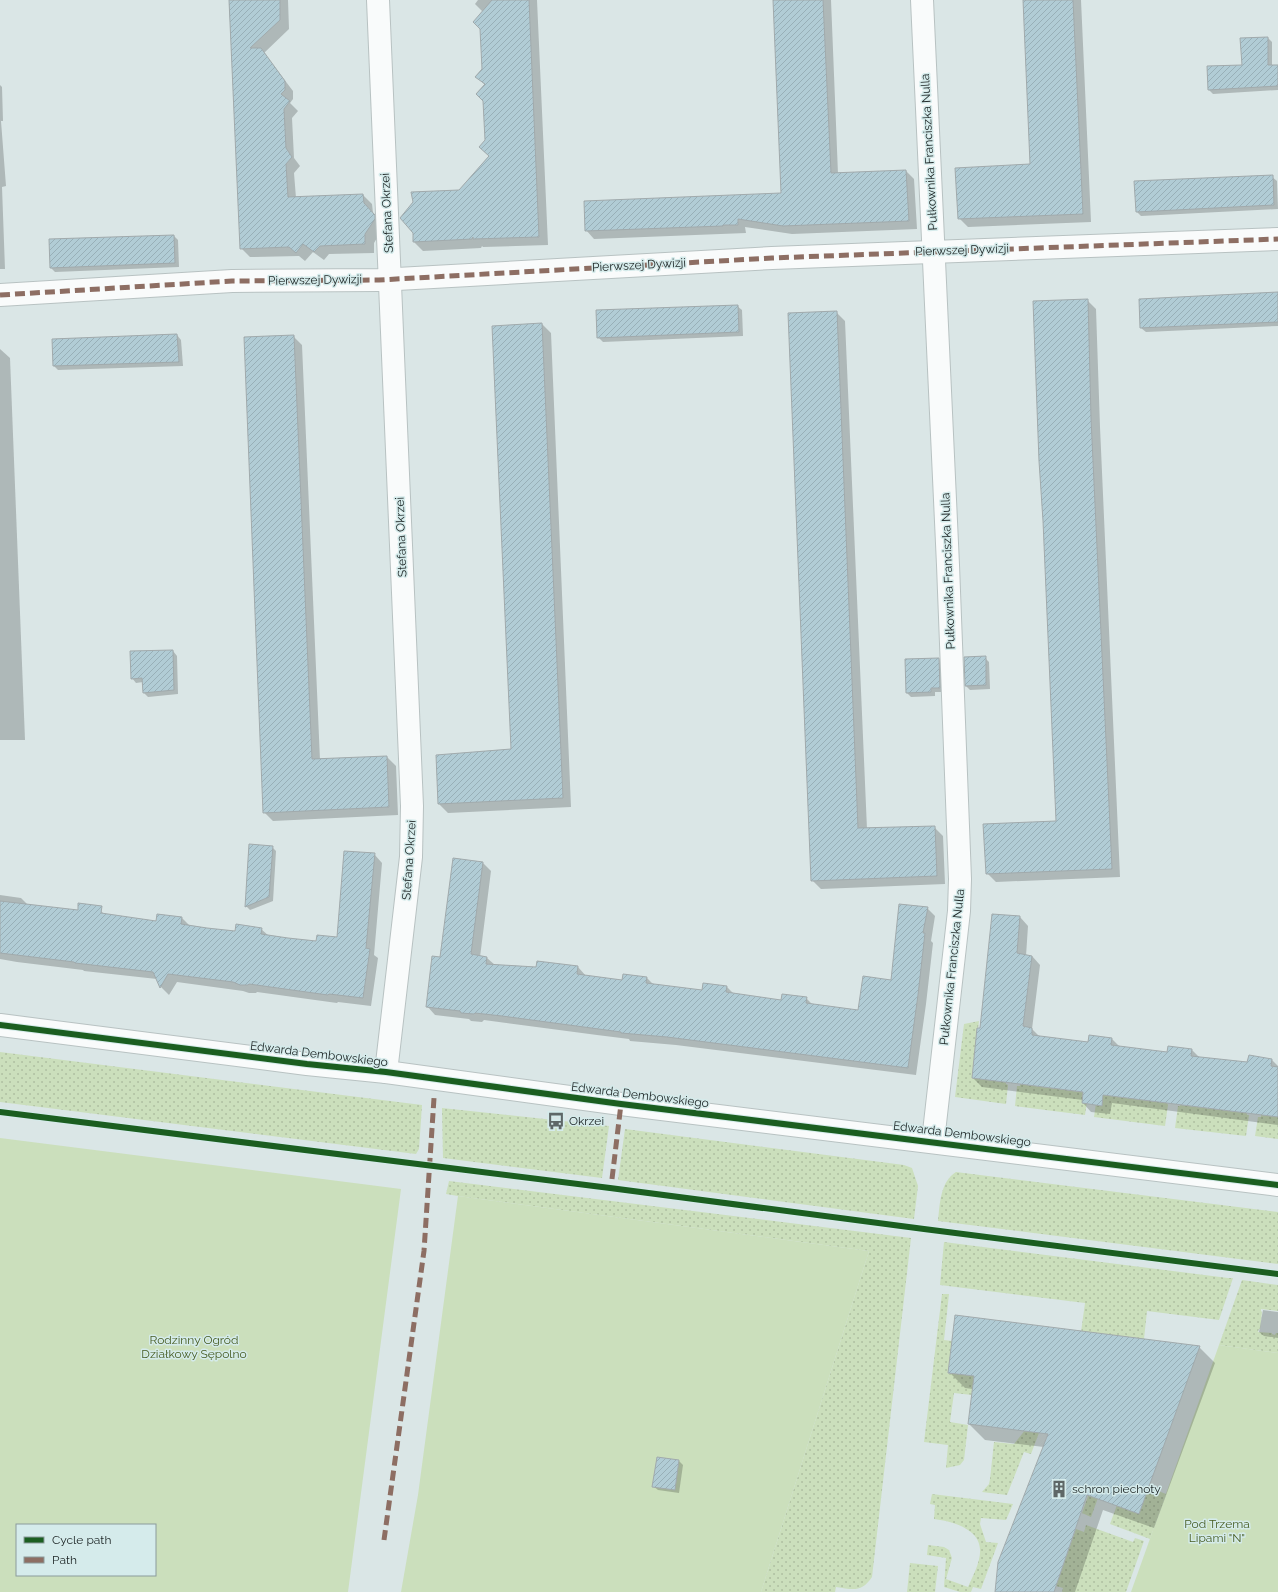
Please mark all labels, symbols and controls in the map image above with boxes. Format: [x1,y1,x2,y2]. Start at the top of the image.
street label: Pułkownika Franciszka Nulla [918,73,940,231]
street label: Stefana Okrzei [378,173,396,253]
street label: Pierwszej Dywizji [915,241,1009,259]
street label: Pierwszej Dywizji [592,256,686,274]
street label: Pierwszej Dywizji [268,272,362,288]
street label: Pułkownika Franciszka Nulla [938,492,958,650]
street label: Stefana Okrzei [393,497,409,577]
street label: Stefana Okrzei [399,820,419,900]
street label: Pułkownika Franciszka Nulla [937,888,967,1046]
street label: Edwarda Dembowskiego [249,1039,389,1069]
street label: Edwarda Dembowskiego [570,1080,710,1110]
bus stop icon: Okrzei [546,1111,566,1131]
place label: Okrzei [569,1114,604,1128]
street label: Edwarda Dembowskiego [892,1119,1032,1149]
park label: Rodzinny Ogród Działkowy Sępolno [141,1333,247,1361]
building icon: schron piechoty [1049,1479,1069,1499]
place label: schron piechoty [1072,1482,1161,1496]
park label: Pod Trzema Lipami "N" [1184,1517,1250,1545]
legend [16,1524,156,1576]
text: Cycle path [52,1533,111,1547]
text: Path [52,1553,77,1567]

